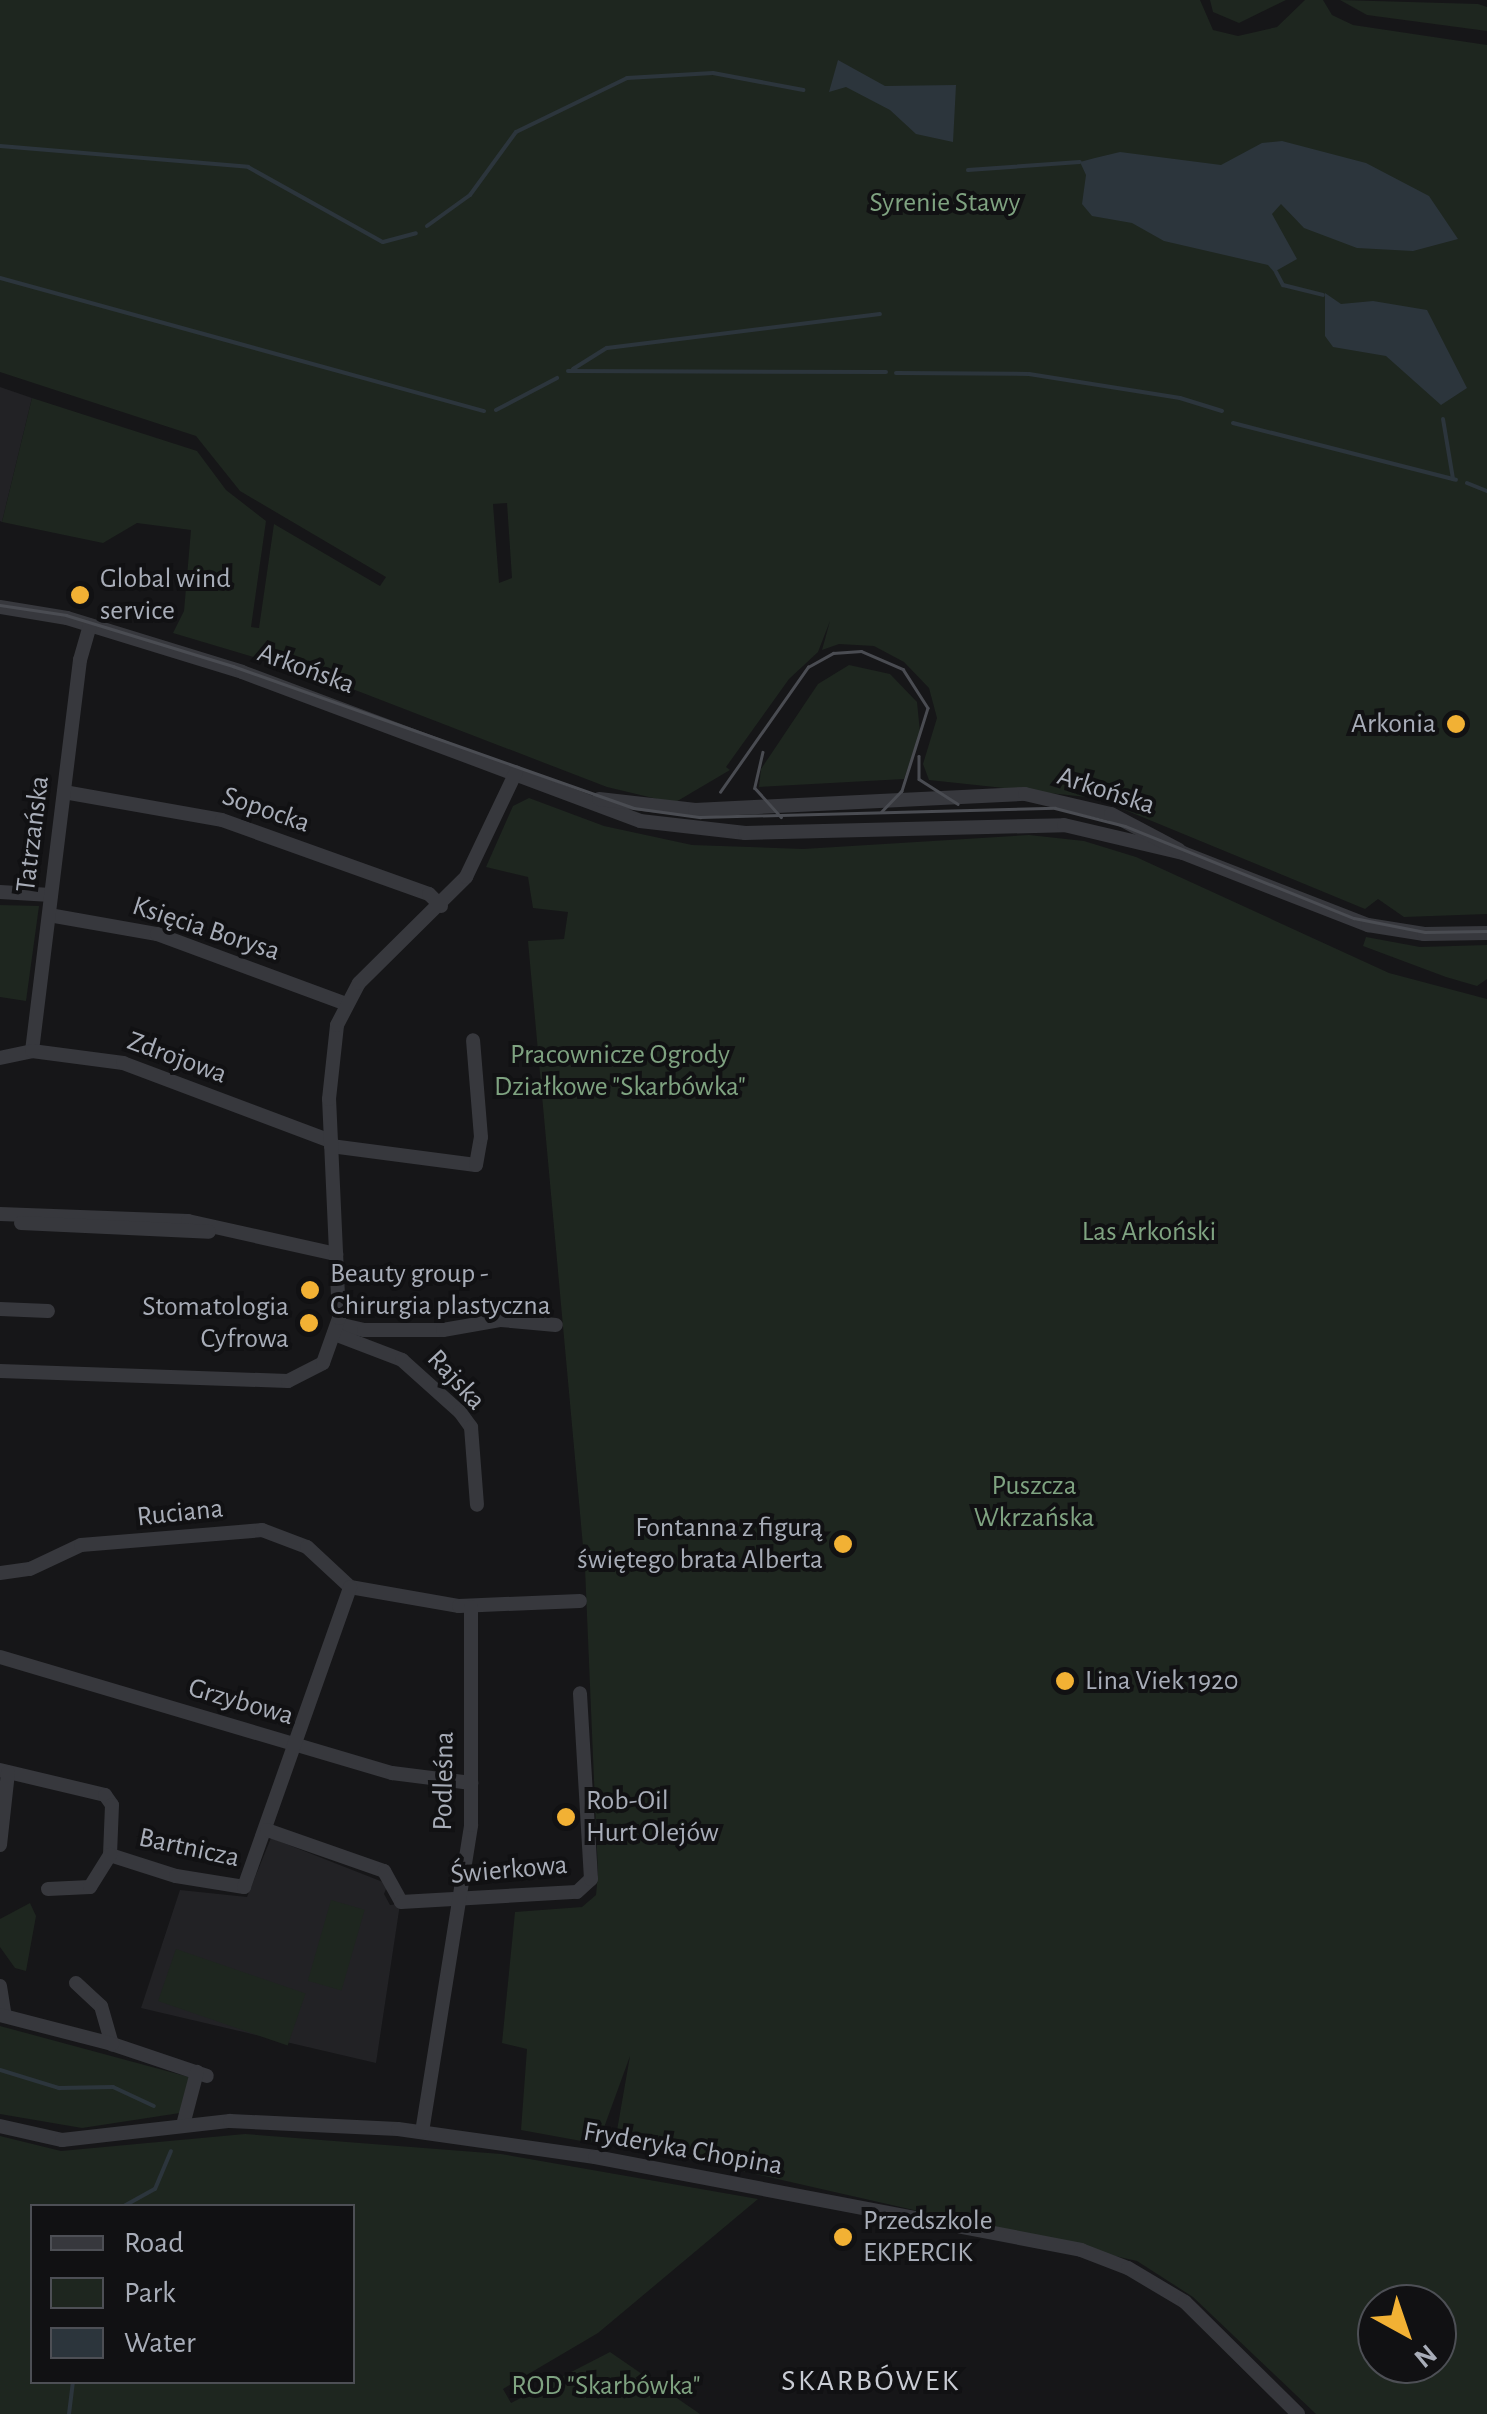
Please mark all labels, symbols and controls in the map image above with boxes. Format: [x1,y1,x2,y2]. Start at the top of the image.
park label: Syrenie Stawy [870,186,1020,220]
place label: Global wind service [100,562,231,628]
marker: Global wind service [69,584,91,606]
street label: Arkońska [253,636,359,702]
place label: Arkonia [1351,707,1436,741]
marker: Arkonia [1445,713,1467,735]
street label: Arkońska [1053,759,1159,823]
street label: Tatrzańska [9,774,57,894]
street label: Sopocka [218,779,314,841]
street label: Księcia Borysa [128,889,284,969]
street label: Zdrojowa [123,1025,231,1091]
park label: Pracownicze Ogrody Działkowe "Skarbówka" [494,1038,746,1104]
park label: Las Arkoński [1082,1215,1216,1249]
place label: Beauty group - Chirurgia plastyczna [330,1257,551,1323]
marker: Beauty group - Chirurgia plastyczna [299,1279,321,1301]
place label: Stomatologia Cyfrowa [142,1290,289,1356]
marker: Stomatologia Cyfrowa [298,1312,320,1334]
street label: Rajska [420,1343,492,1417]
park label: Puszcza Wkrzańska [974,1469,1094,1535]
street label: Ruciana [135,1492,225,1534]
place label: Fontanna z figurą świętego brata Alberta [577,1511,823,1577]
marker: Fontanna z figurą świętego brata Alberta [832,1533,854,1555]
place label: Lina Viek 1920 [1085,1664,1239,1698]
marker: Lina Viek 1920 [1054,1670,1076,1692]
street label: Grzybowa [185,1671,297,1733]
street label: Podleśna [426,1731,462,1831]
place label: Rob-Oil Hurt Olejów [586,1784,719,1850]
marker: Rob-Oil Hurt Olejów [555,1806,577,1828]
street label: Bartnicza [136,1821,242,1875]
street label: Świerkowa [449,1848,569,1892]
street label: Fryderyka Chopina [581,2115,785,2183]
legend [30,2204,355,2384]
place label: Przedszkole EKPERCIK [863,2204,993,2270]
marker: Przedszkole EKPERCIK [832,2226,854,2248]
text: Road [124,2228,184,2258]
text: Park [124,2278,176,2308]
north arrow [1357,2284,1457,2384]
text: Water [124,2328,196,2358]
text: N [1409,2338,1441,2372]
district label: SKARBÓWEK [781,2363,961,2399]
park label: ROD "Skarbówka" [511,2369,701,2403]

